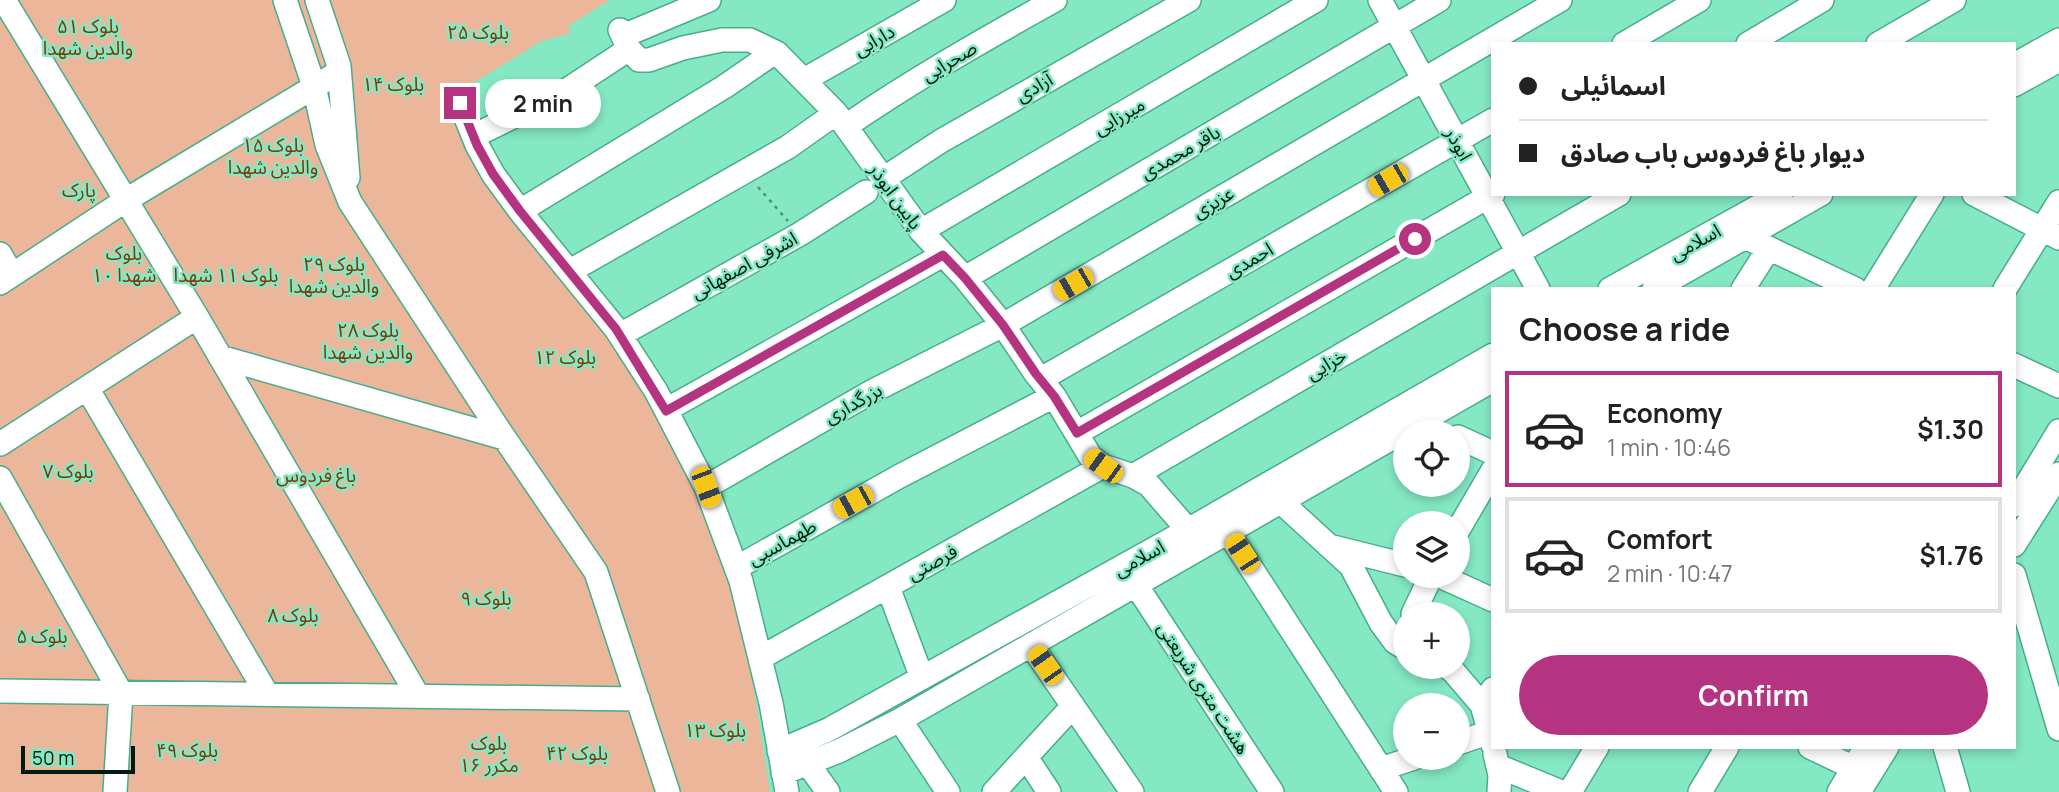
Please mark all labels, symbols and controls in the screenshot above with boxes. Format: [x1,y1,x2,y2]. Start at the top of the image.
park label: بلوک ۵۱ والدین شهدا [43,13,133,61]
street label: دارابی [849,18,899,62]
park label: بلوک ۲۵ [447,19,509,45]
street label: صحرایی [916,34,982,88]
street label: آزادی [1011,65,1059,108]
text: اسمائیلی [1561,67,1666,103]
park label: بلوک ۱۴ [362,71,424,97]
callout: 2 min [484,78,600,128]
route end [444,87,476,119]
text: 2 min [513,87,573,119]
street label: میرزایی [1089,91,1149,141]
street label: باقر محمدی [1135,119,1225,185]
street label: ابوذر [1439,122,1479,165]
park label: بلوک ۱۵ والدین شهدا [228,132,318,180]
text: دیوار باغ فردوس باب صادق [1561,134,1865,170]
street label: پایین ابوذر [862,157,929,235]
car [1365,160,1412,200]
park label: پارک [62,177,96,203]
street label: عزیزی [1187,180,1239,224]
street label: اسلامی [1665,217,1725,267]
route start [1399,223,1431,255]
street label: اشرفی اصفهانی [686,225,802,305]
street label: احمدی [1220,236,1278,284]
park label: بلوک ۱۰ شهدا [92,240,156,288]
park label: بلوک ۲۹ والدین شهدا [289,251,379,299]
park label: بلوک ۱۱ شهدا [174,262,278,288]
car [1050,264,1097,304]
text: Choose a ride [1519,307,1730,351]
park label: بلوک ۲۸ والدین شهدا [323,317,413,365]
street label: خزایی [1301,342,1351,386]
park label: بلوک ۱۲ [534,344,596,370]
street label: بزرگداری [819,376,887,430]
text: Economy [1607,395,1722,431]
icon: car [1523,398,1586,461]
text: $1.30 [1917,411,1984,447]
map controls [1393,420,1470,770]
button: locate [1393,420,1470,497]
text: 1 min · 10:46 [1607,431,1731,463]
car [1080,445,1127,487]
park label: بلوک ۷ [42,458,94,484]
park label: باغ فردوس [276,462,356,489]
car [689,464,724,510]
car [830,483,877,521]
button: layers [1393,511,1470,588]
street label: طهماسبی [743,513,821,571]
text: Comfort [1607,521,1713,557]
icon: car [1523,524,1586,587]
car [1222,530,1263,576]
street label: اسلامی [1109,533,1169,583]
text: $1.76 [1919,537,1984,573]
street label: فرصتی [902,538,962,586]
text: 2 min · 10:47 [1607,557,1733,589]
park label: بلوک ۹ [460,585,512,611]
park label: بلوک ۸ [267,602,319,628]
button: + [1393,602,1470,679]
street label: هشت متری شریعتی [1151,617,1257,759]
park label: بلوک ۵ [16,623,68,649]
car [1025,642,1066,688]
button: Confirm [1519,655,1988,735]
button: − [1393,693,1470,770]
park label: بلوک ۱۳ [684,717,746,743]
park label: بلوک ۱۶ مکرر [459,730,519,778]
park label: بلوک ۴۹ [156,737,218,763]
park label: بلوک ۴۲ [546,740,608,766]
scale bar [21,743,135,775]
text: 50 m [32,745,74,771]

